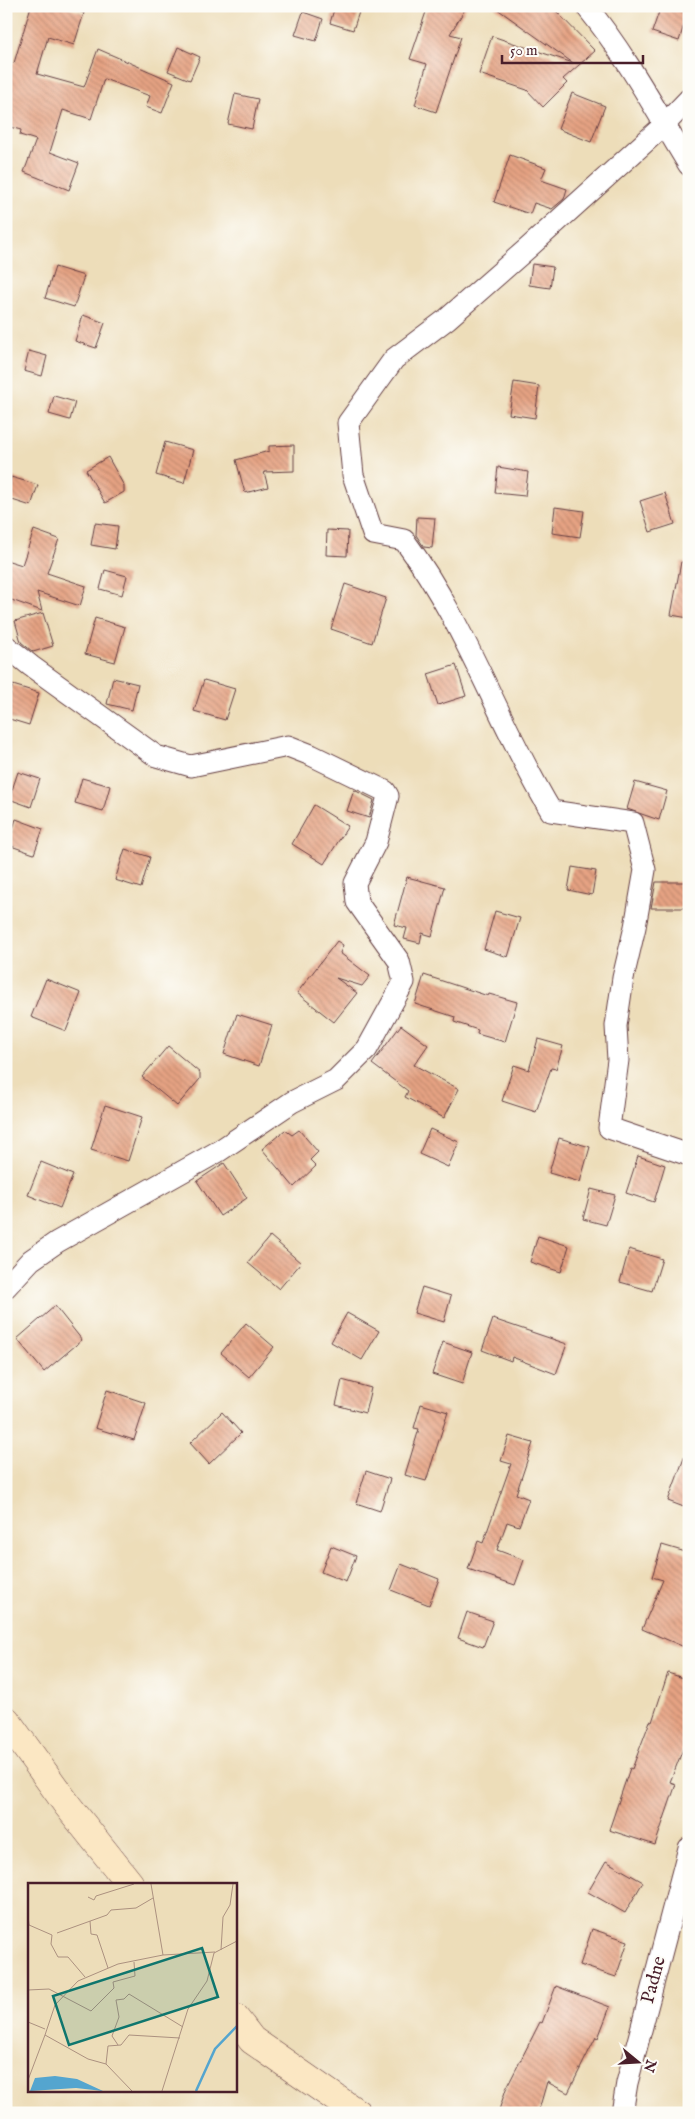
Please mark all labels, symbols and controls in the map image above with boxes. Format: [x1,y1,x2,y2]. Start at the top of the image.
scale bar [502,32,644,64]
text: 50 m [510,41,538,60]
inset map [28,1883,236,2092]
street label: Padne [636,1953,672,2006]
north arrow [612,2036,662,2086]
text: N [639,2056,660,2074]

